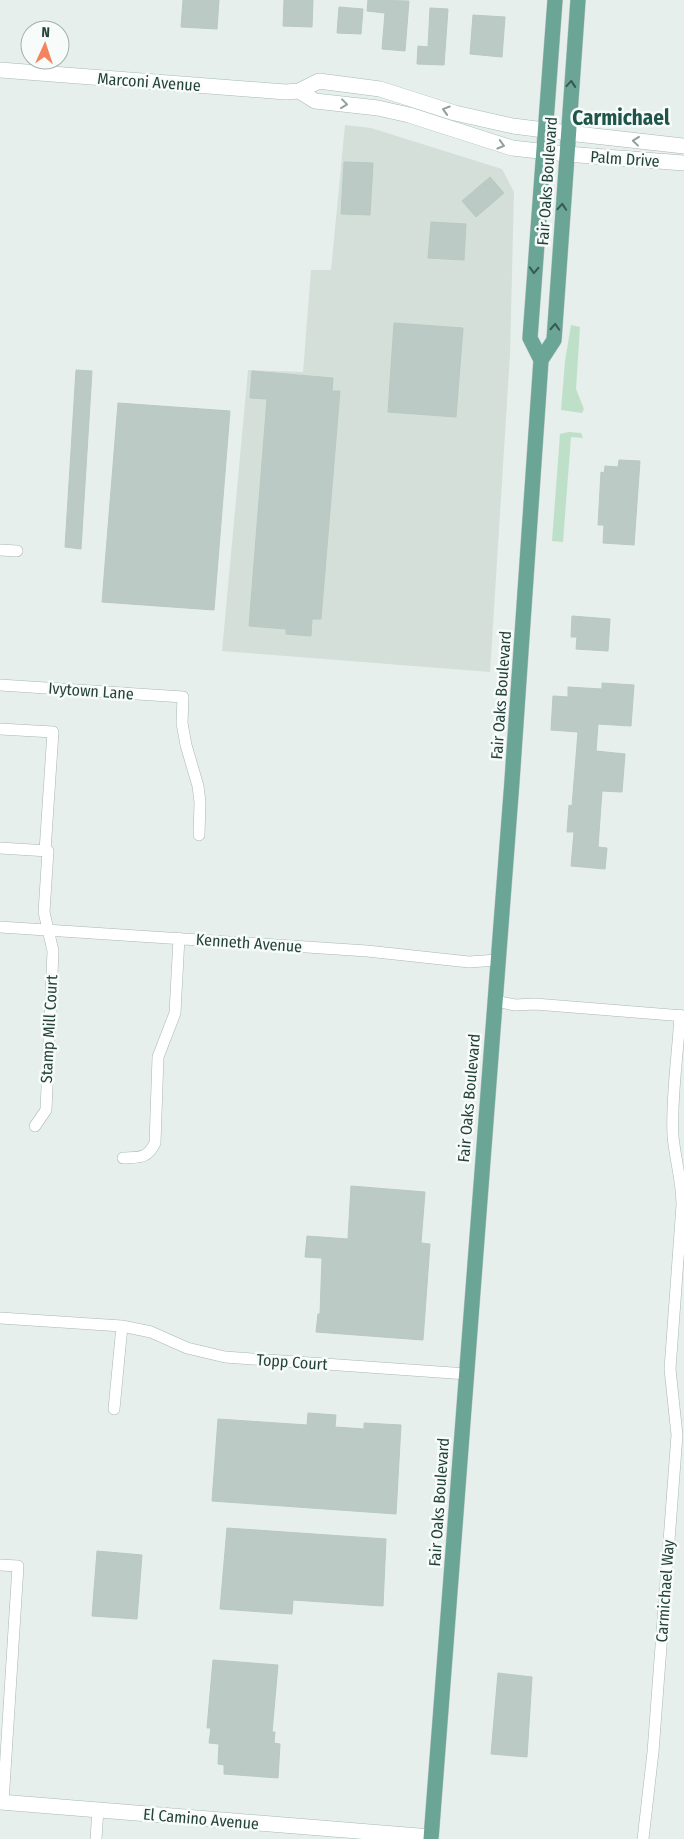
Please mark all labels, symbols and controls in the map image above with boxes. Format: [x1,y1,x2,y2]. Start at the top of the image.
north arrow [20,20,70,70]
text: N [41,24,50,41]
street label: Marconi Avenue [97,69,201,95]
one-way arrow [565,80,576,88]
one-way arrow [341,98,349,109]
district label: Carmichael [572,105,670,131]
one-way arrow [442,106,450,116]
street label: Fair Oaks Boulevard [533,116,561,246]
one-way arrow [631,135,639,146]
one-way arrow [497,139,505,149]
street label: Palm Drive [590,147,660,171]
one-way arrow [557,203,568,211]
one-way arrow [528,267,539,275]
one-way arrow [549,323,560,331]
street label: Fair Oaks Boulevard [487,630,515,760]
street label: Ivytown Lane [48,679,134,703]
street label: Kenneth Avenue [195,930,303,956]
street label: Stamp Mill Court [37,974,61,1084]
street label: Fair Oaks Boulevard [454,1033,484,1163]
street label: Topp Court [256,1350,329,1374]
street label: Fair Oaks Boulevard [425,1437,453,1567]
street label: Carmichael Way [652,1538,678,1643]
street label: El Camino Avenue [142,1804,260,1834]

